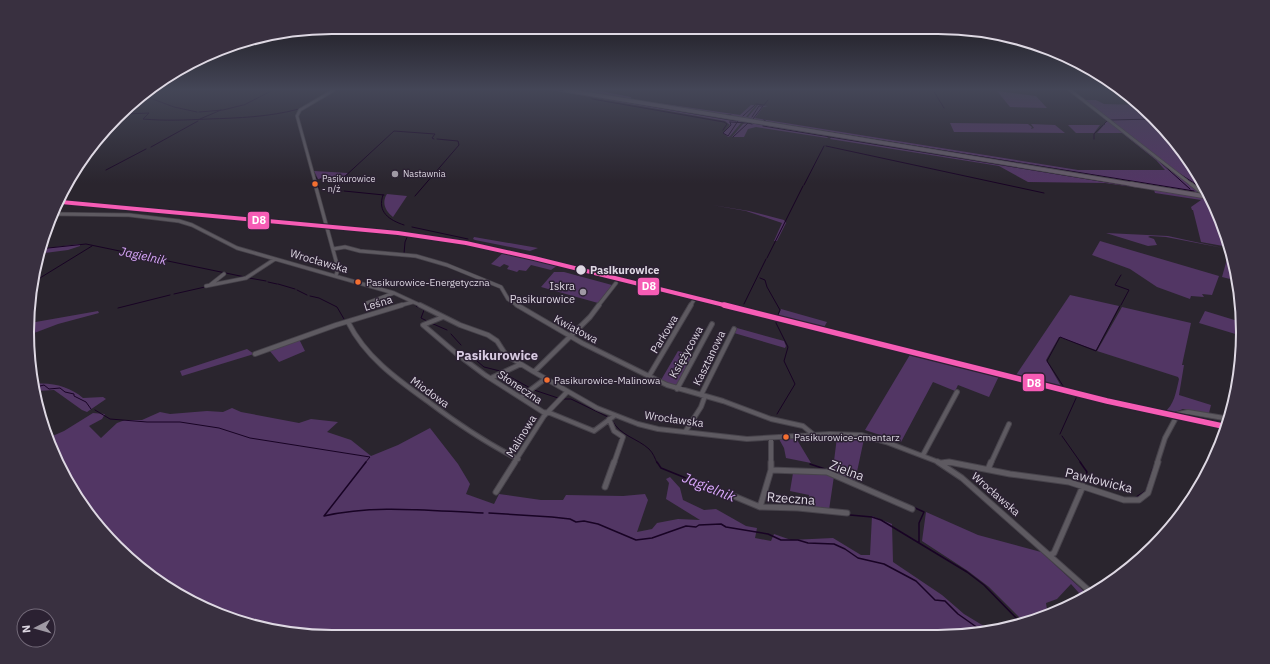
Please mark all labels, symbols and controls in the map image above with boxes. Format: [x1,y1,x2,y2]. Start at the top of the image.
place label: Nastawnia [403,168,446,179]
marker: Nastawnia [390,169,400,179]
place label: Pasikurowice - n/ż [322,173,375,194]
marker: Pasikurowice - n/ż [310,179,320,189]
line badge: D8 [247,211,270,230]
text: D8 [252,213,267,227]
water label: Jagielnik [118,243,169,268]
street label: Wrocławska [288,246,350,276]
marker: Pasikurowice [574,263,588,277]
place label: Pasikurowice [590,263,660,277]
place label: Pasikurowice-Energetyczna [366,276,490,289]
marker: Pasikurowice-Energetyczna [353,277,363,287]
line badge: D8 [637,277,660,296]
place label: Iskra Pasikurowice [510,279,575,306]
text: D8 [642,279,657,293]
marker: Iskra Pasikurowice [578,287,588,297]
street label: Leśna [362,292,394,314]
street label: Kwiatowa [551,312,601,347]
street label: Parkowa [647,312,681,356]
street label: Księżycowa [666,323,706,380]
street label: Kasztanowa [690,328,728,388]
district label: Pasikurowice [456,347,538,364]
street label: Słoneczna [495,367,545,407]
street label: Miodowa [408,373,452,411]
line badge: D8 [1022,373,1045,392]
place label: Pasikurowice-Malinowa [554,374,661,387]
marker: Pasikurowice-Malinowa [542,375,552,385]
text: D8 [1027,376,1042,390]
street label: Wrocławska [643,408,705,430]
street label: Malinowa [503,412,539,460]
place label: Pasikurowice-cmentarz [794,431,900,444]
marker: Pasikurowice-cmentarz [781,432,791,442]
street label: Zielna [827,456,867,485]
street label: Pawłowicka [1063,464,1134,497]
water label: Jagielnik [680,468,739,506]
street label: Wrocławska [969,469,1023,519]
street label: Rzeczna [766,488,816,509]
north arrow [16,608,56,648]
text: N [19,624,33,634]

